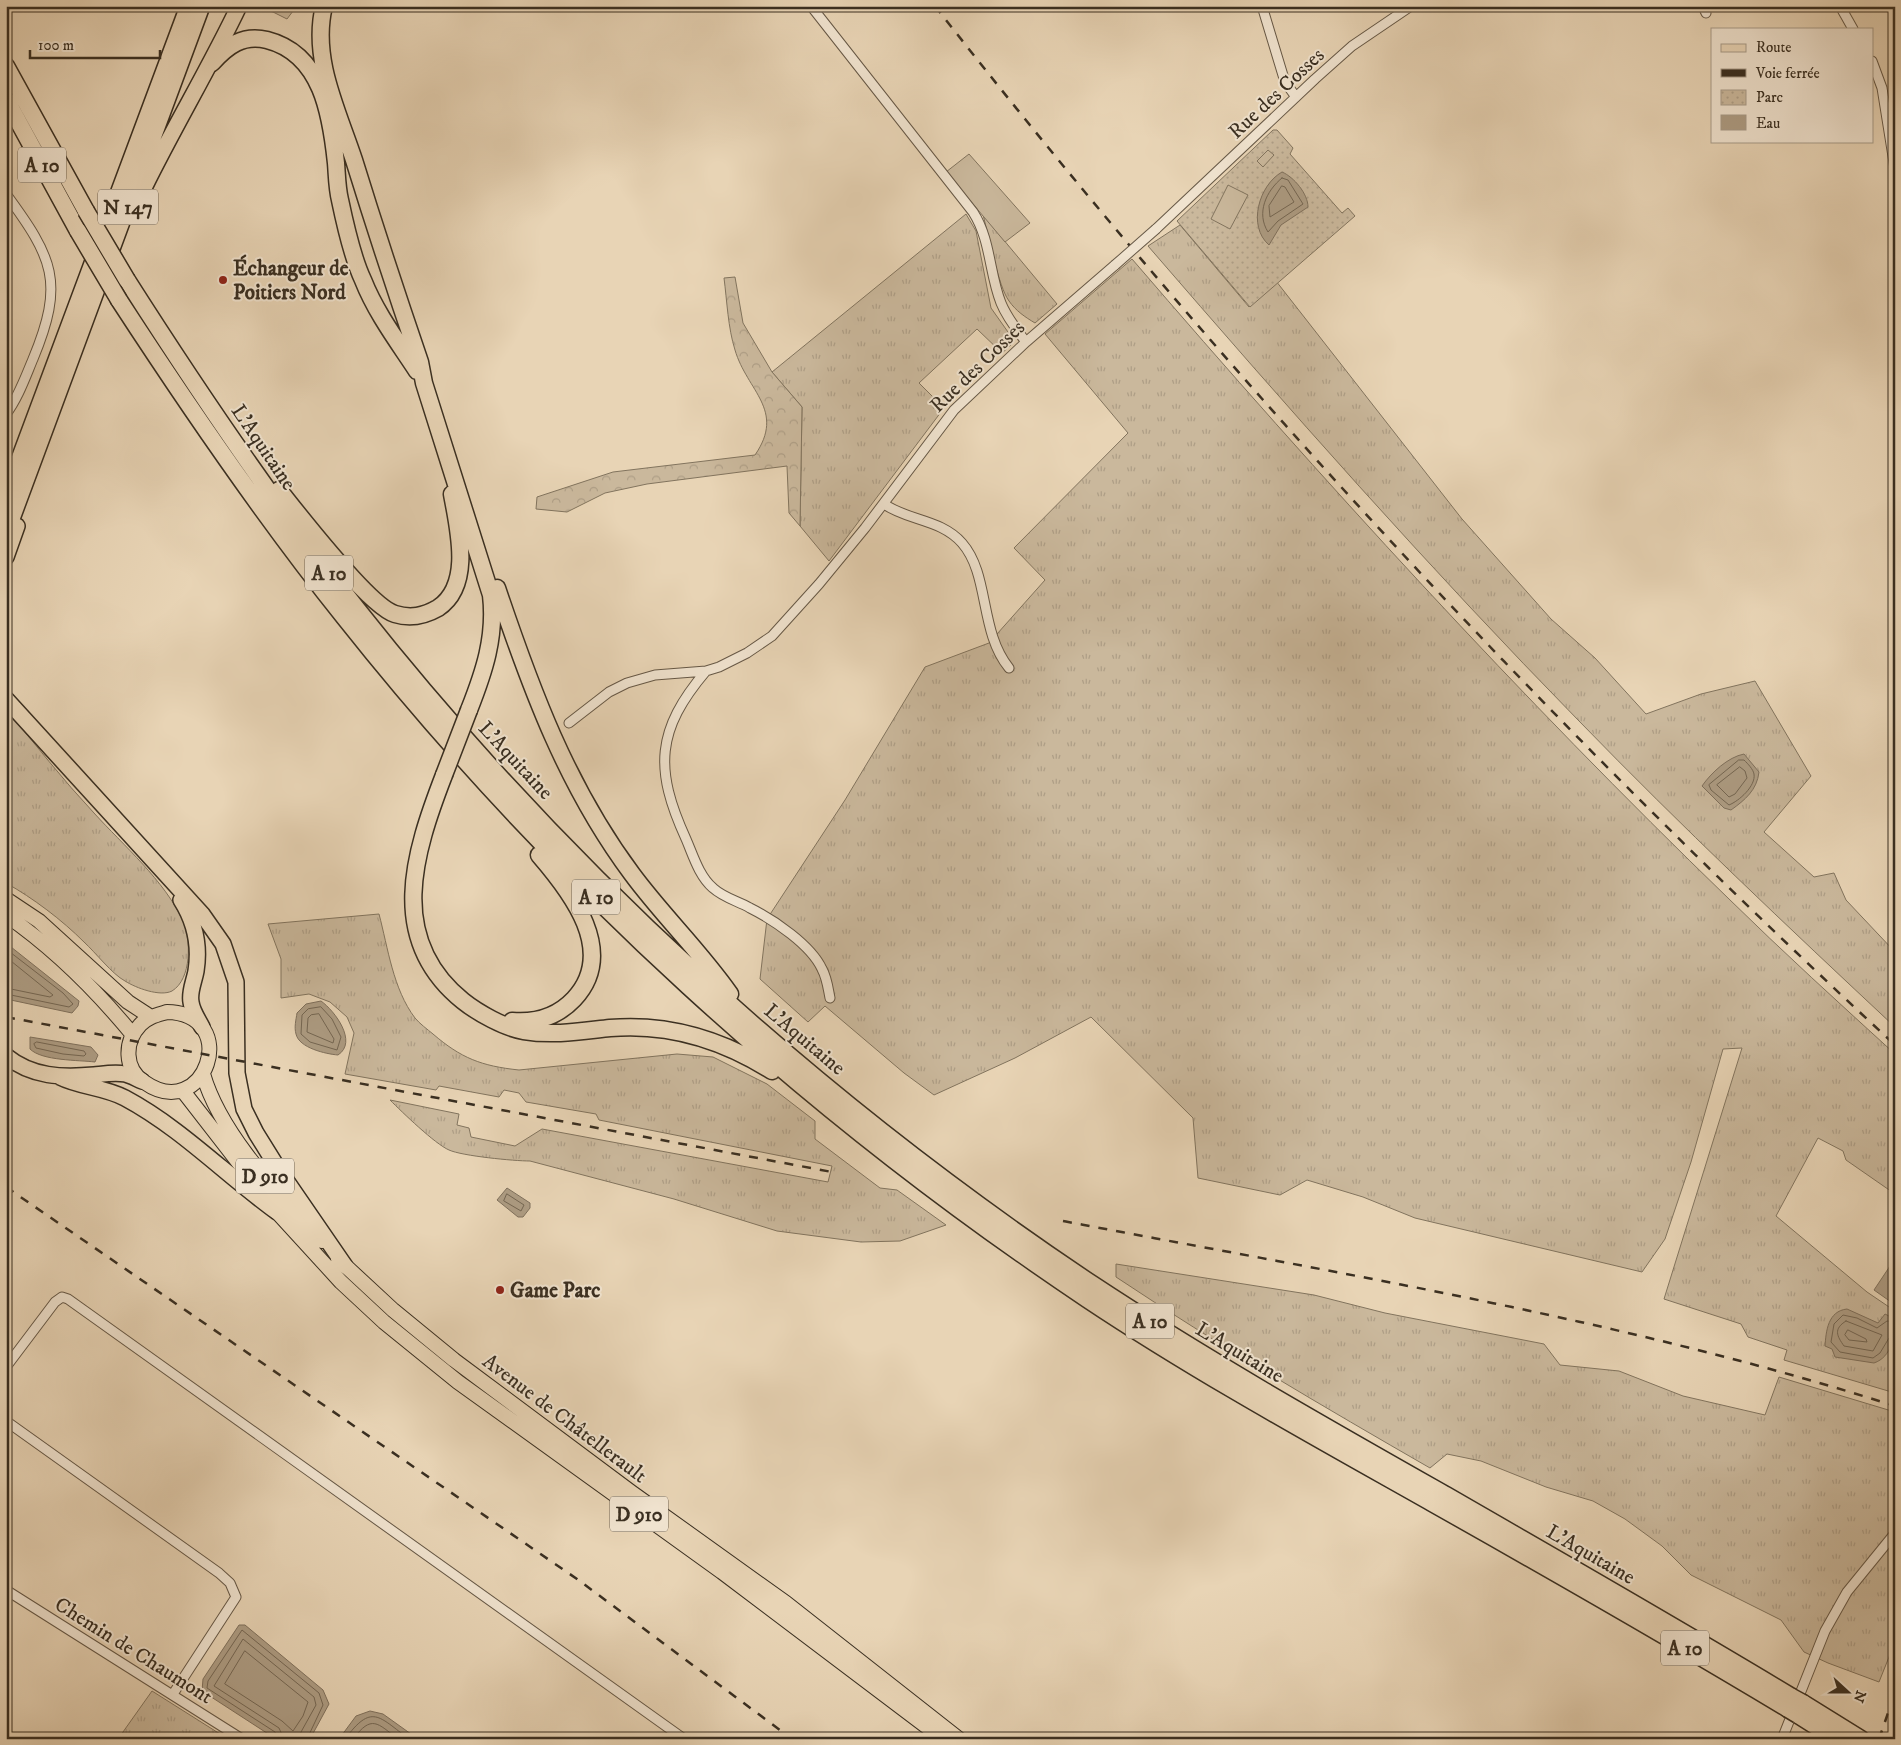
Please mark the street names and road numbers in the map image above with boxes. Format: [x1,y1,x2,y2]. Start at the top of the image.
street label: Rue des Cosses [1223,43,1330,145]
road number: A 10 [18,148,66,182]
road number: N 147 [98,190,158,224]
street label: Rue des Cosses [925,315,1031,418]
street label: L'Aquitaine [225,400,302,496]
road number: A 10 [305,556,353,590]
street label: L'Aquitaine [472,716,558,806]
road number: A 10 [572,880,620,914]
street label: L'Aquitaine [758,998,851,1081]
road number: D 910 [236,1158,294,1194]
road number: A 10 [1126,1304,1174,1338]
street label: L'Aquitaine [1191,1316,1288,1389]
street label: Avenue de Châtellerault [477,1348,652,1489]
road number: D 910 [610,1496,668,1532]
street label: L'Aquitaine [1542,1519,1640,1591]
street label: Chemin de Chaumont [50,1592,218,1710]
road number: A 10 [1661,1630,1709,1666]

